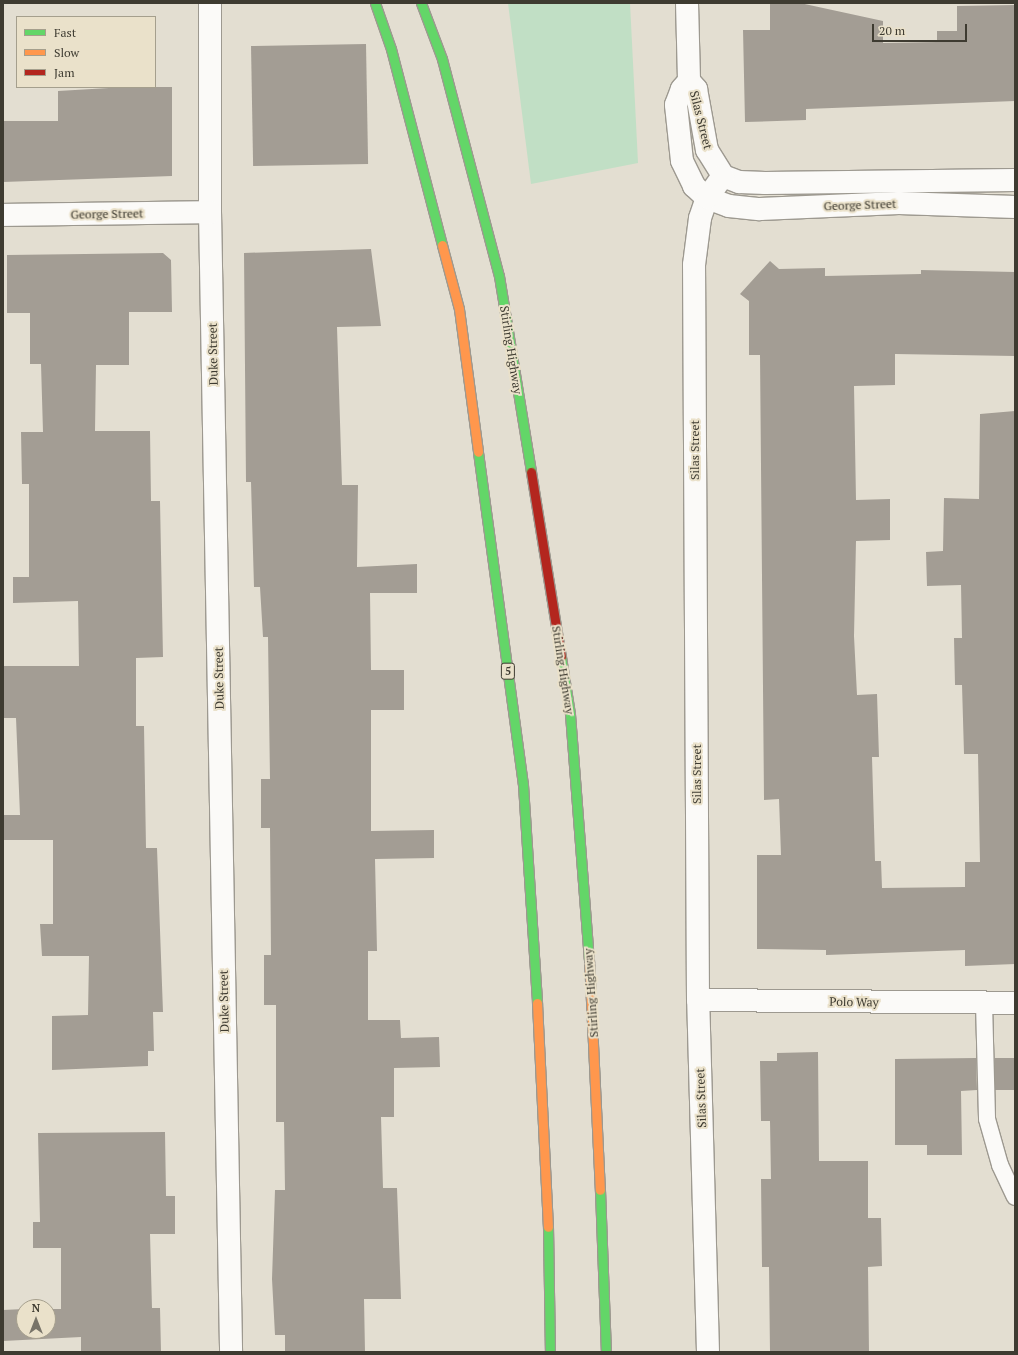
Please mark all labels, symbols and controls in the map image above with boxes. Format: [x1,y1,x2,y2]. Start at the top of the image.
legend [16,16,156,88]
scale bar [874,16,969,42]
text: 20 m [879,23,905,38]
text: Fast [54,25,76,40]
text: Slow [54,45,79,60]
text: Jam [54,65,75,80]
street label: Silas Street [687,89,715,151]
street label: George Street [823,197,897,213]
street label: George Street [70,206,144,222]
street label: Stirling Highway [497,305,525,395]
street label: Duke Street [205,323,221,385]
street label: Silas Street [688,420,702,480]
street label: Stirling Highway [549,625,577,715]
street label: Duke Street [211,647,227,709]
road number: 5 [500,662,516,680]
street label: Silas Street [690,744,704,804]
street label: Stirling Highway [581,948,601,1038]
street label: Duke Street [216,970,232,1032]
street label: Polo Way [829,994,879,1010]
street label: Silas Street [693,1068,709,1128]
north arrow [16,1299,56,1339]
text: N [32,1301,40,1315]

